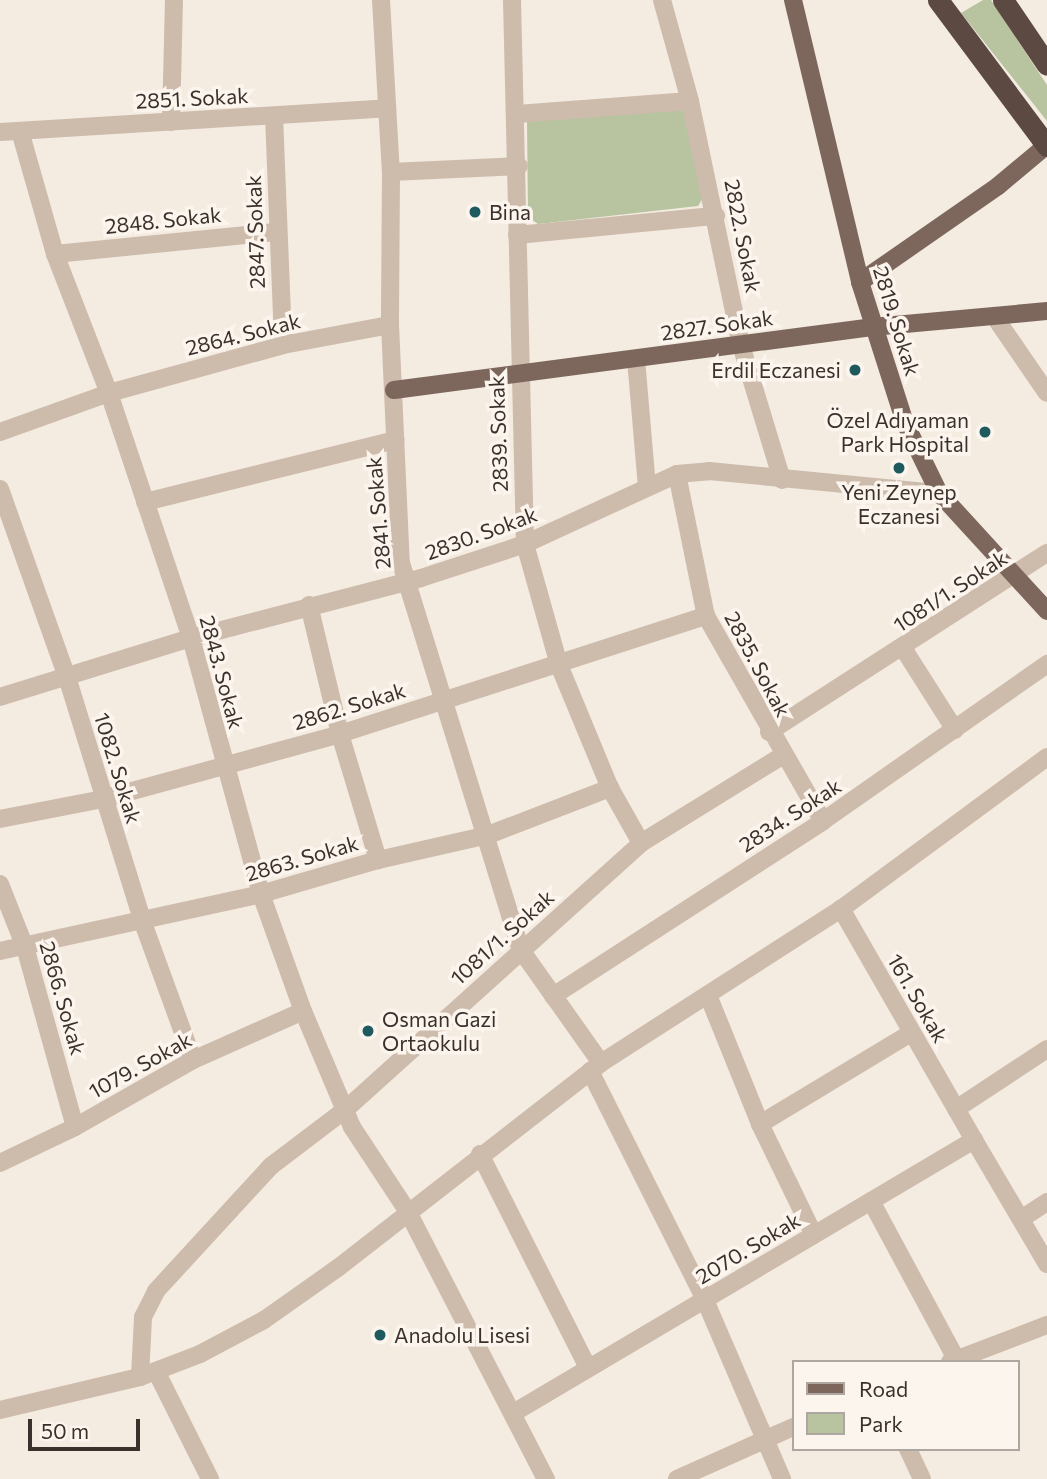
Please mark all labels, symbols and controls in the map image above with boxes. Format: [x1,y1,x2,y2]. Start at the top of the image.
street label: 2851. Sokak [135,82,249,114]
street label: 2847. Sokak [240,175,270,289]
street label: 2822. Sokak [720,177,766,295]
place label: Bina [489,199,531,225]
street label: 2848. Sokak [104,201,222,239]
marker: Bina [467,204,483,220]
street label: 2819. Sokak [868,263,926,379]
street label: 2827. Sokak [659,305,775,345]
street label: 2864. Sokak [183,308,303,360]
place label: Erdil Eczanesi [711,357,841,383]
marker: Erdil Eczanesi [847,362,863,378]
street label: 2839. Sokak [483,375,513,493]
place label: Özel Adıyaman Park Hospital [826,407,969,457]
marker: Özel Adıyaman Park Hospital [975,422,995,442]
street label: 2841. Sokak [361,456,395,570]
marker: Yeni Zeynep Eczanesi [891,460,907,476]
place label: Yeni Zeynep Eczanesi [841,479,957,529]
street label: 2830. Sokak [422,501,540,565]
street label: 1081/1. Sokak [888,545,1012,637]
street label: 2835. Sokak [720,607,796,721]
street label: 2843. Sokak [195,613,249,731]
street label: 2862. Sokak [290,677,408,735]
street label: 1082. Sokak [89,710,147,826]
street label: 2834. Sokak [734,773,846,857]
street label: 2863. Sokak [243,830,361,886]
street label: 1081/1. Sokak [445,884,559,990]
street label: 2866. Sokak [35,938,91,1058]
street label: 161. Sokak [883,949,953,1047]
place label: Osman Gazi Ortaokulu [382,1006,496,1056]
marker: Osman Gazi Ortaokulu [360,1023,376,1039]
street label: 1079. Sokak [84,1026,196,1104]
street label: 2070. Sokak [691,1207,805,1289]
place label: Anadolu Lisesi [394,1322,530,1348]
marker: Anadolu Lisesi [372,1327,388,1343]
legend [792,1360,1019,1451]
text: Road [859,1376,908,1401]
scale bar [32,1406,144,1450]
text: Park [859,1411,903,1436]
text: 50 m [41,1418,89,1443]

